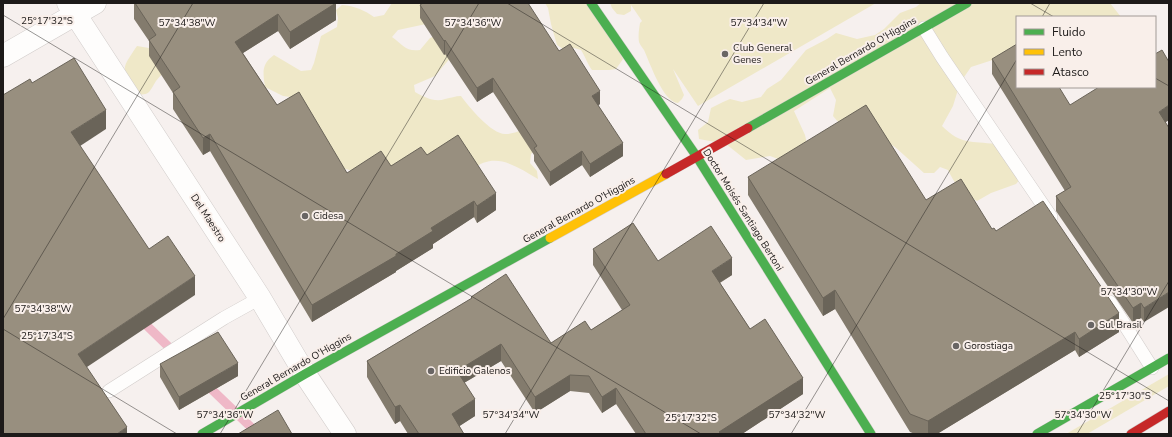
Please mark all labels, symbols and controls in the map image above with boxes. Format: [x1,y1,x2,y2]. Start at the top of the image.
street label: General Bernardo O'Higgins [803,13,919,89]
text: 25°17'32"S [21,14,73,28]
text: 57°34'38"W [159,16,215,30]
text: 57°34'36"W [445,16,501,30]
text: 57°34'34"W [731,16,787,30]
legend [1016,16,1156,88]
text: Fluido [1052,24,1086,40]
place label: Club General Genes [733,41,792,67]
text: Lento [1052,44,1083,60]
marker: Club General Genes [720,49,730,59]
text: Atasco [1052,64,1089,80]
street label: Doctor Moisés Santiago Bertoni [699,146,787,274]
street label: General Bernardo O'Higgins [520,173,638,247]
street label: Del Maestro [187,191,229,245]
place label: Cidesa [313,209,343,223]
marker: Cidesa [300,211,310,221]
text: 57°34'30"W [1101,285,1157,299]
text: 57°34'38"W [15,302,71,316]
place label: Sul Brasil [1099,318,1142,332]
marker: Sul Brasil [1086,320,1096,330]
text: 25°17'34"S [21,329,73,343]
street label: General Bernardo O'Higgins [238,329,354,405]
place label: Gorostiaga [964,339,1013,353]
marker: Gorostiaga [951,341,961,351]
place label: Edificio Galenos [439,364,511,378]
marker: Edificio Galenos [426,366,436,376]
text: 25°17'30"S [1099,389,1151,403]
text: 57°34'36"W [197,408,253,422]
text: 57°34'34"W [483,408,539,422]
text: 57°34'32"W [769,408,825,422]
text: 57°34'30"W [1055,408,1111,422]
text: 25°17'32"S [665,411,717,425]

